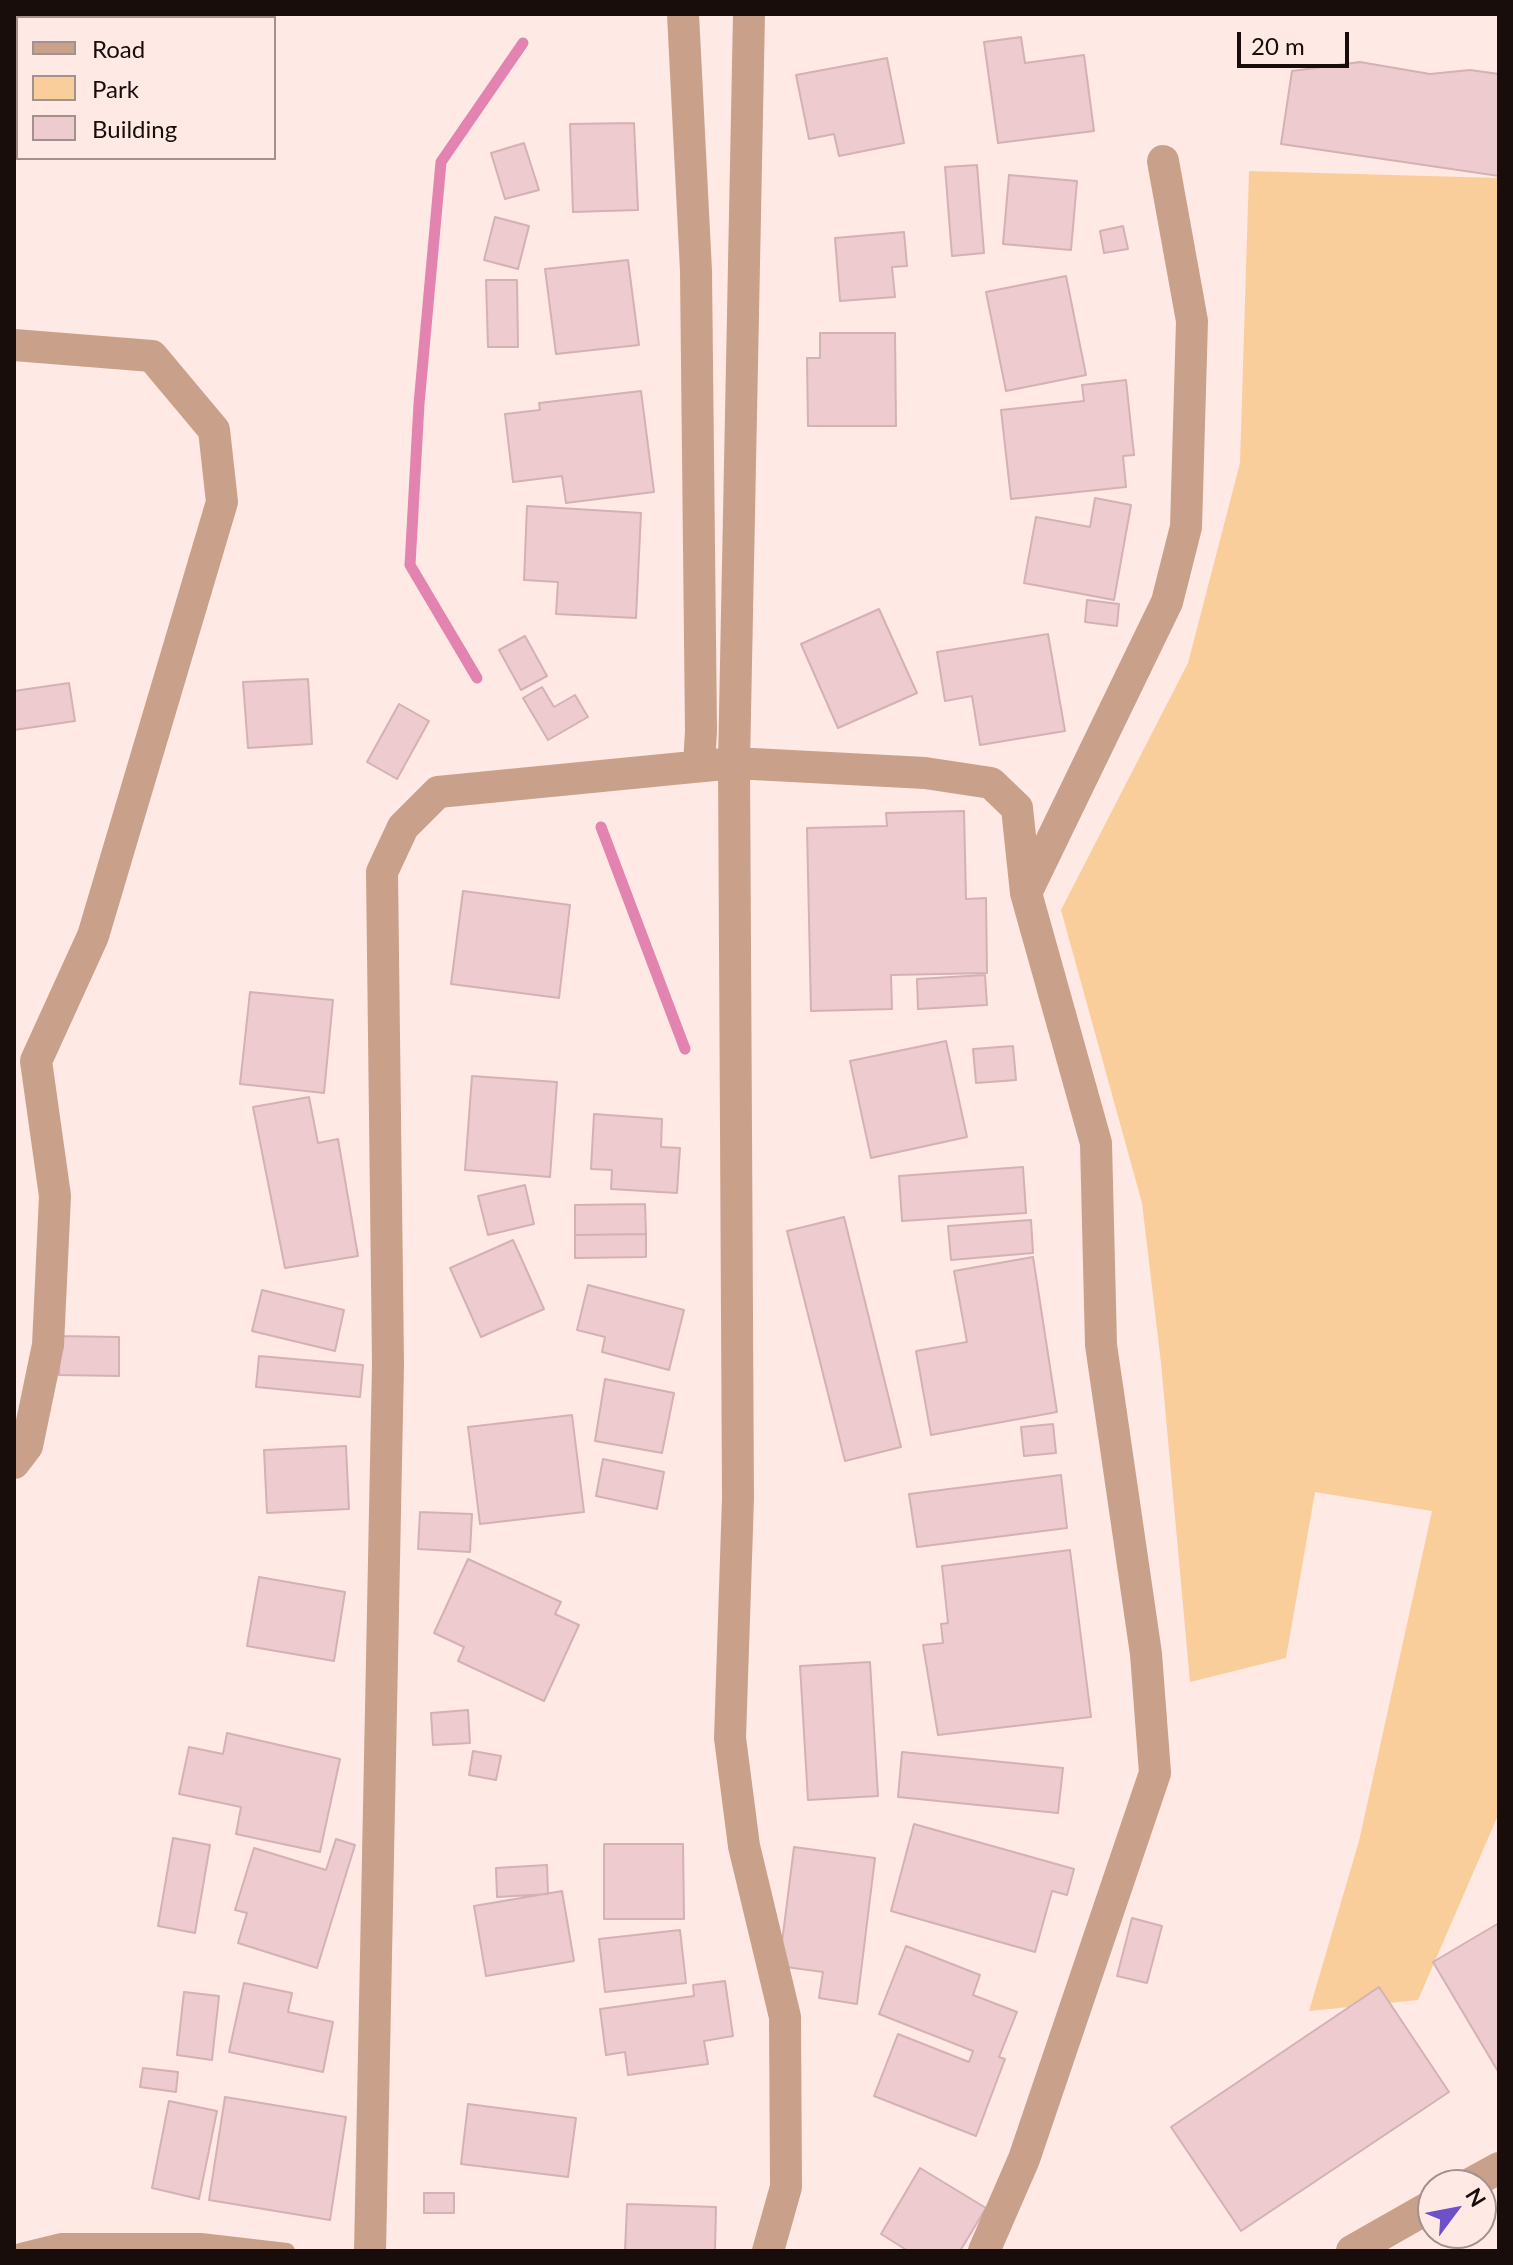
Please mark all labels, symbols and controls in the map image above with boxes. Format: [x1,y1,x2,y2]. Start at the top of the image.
legend [16,16,276,160]
scale bar [1241,16,1353,66]
text: 20 m [1251,31,1305,60]
text: Road [92,34,145,63]
text: Park [92,74,139,103]
text: Building [92,114,177,143]
north arrow [1417,2169,1497,2249]
text: N [1460,2183,1492,2211]

